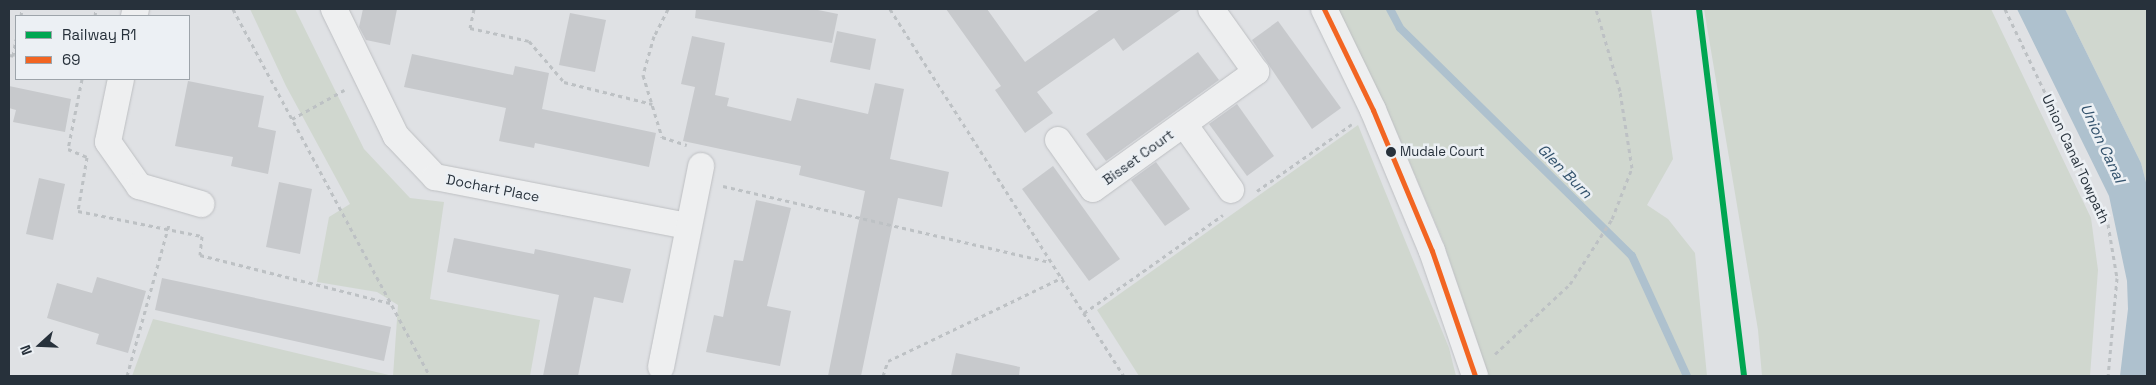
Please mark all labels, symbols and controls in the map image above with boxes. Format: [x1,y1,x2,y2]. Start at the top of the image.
legend [15,15,190,80]
text: Railway R1 [62,25,137,44]
text: 69 [62,50,80,69]
street label: Union Canal Towpath [2039,92,2113,226]
water label: Union Canal [2077,101,2129,185]
street label: Bisset Court [1099,126,1177,188]
water label: Glen Burn [1534,140,1596,202]
place label: Mudale Court [1400,144,1484,160]
marker: Mudale Court [1386,147,1396,157]
street label: Dochart Place [445,171,541,205]
north arrow [15,320,65,370]
text: N [16,343,36,358]

